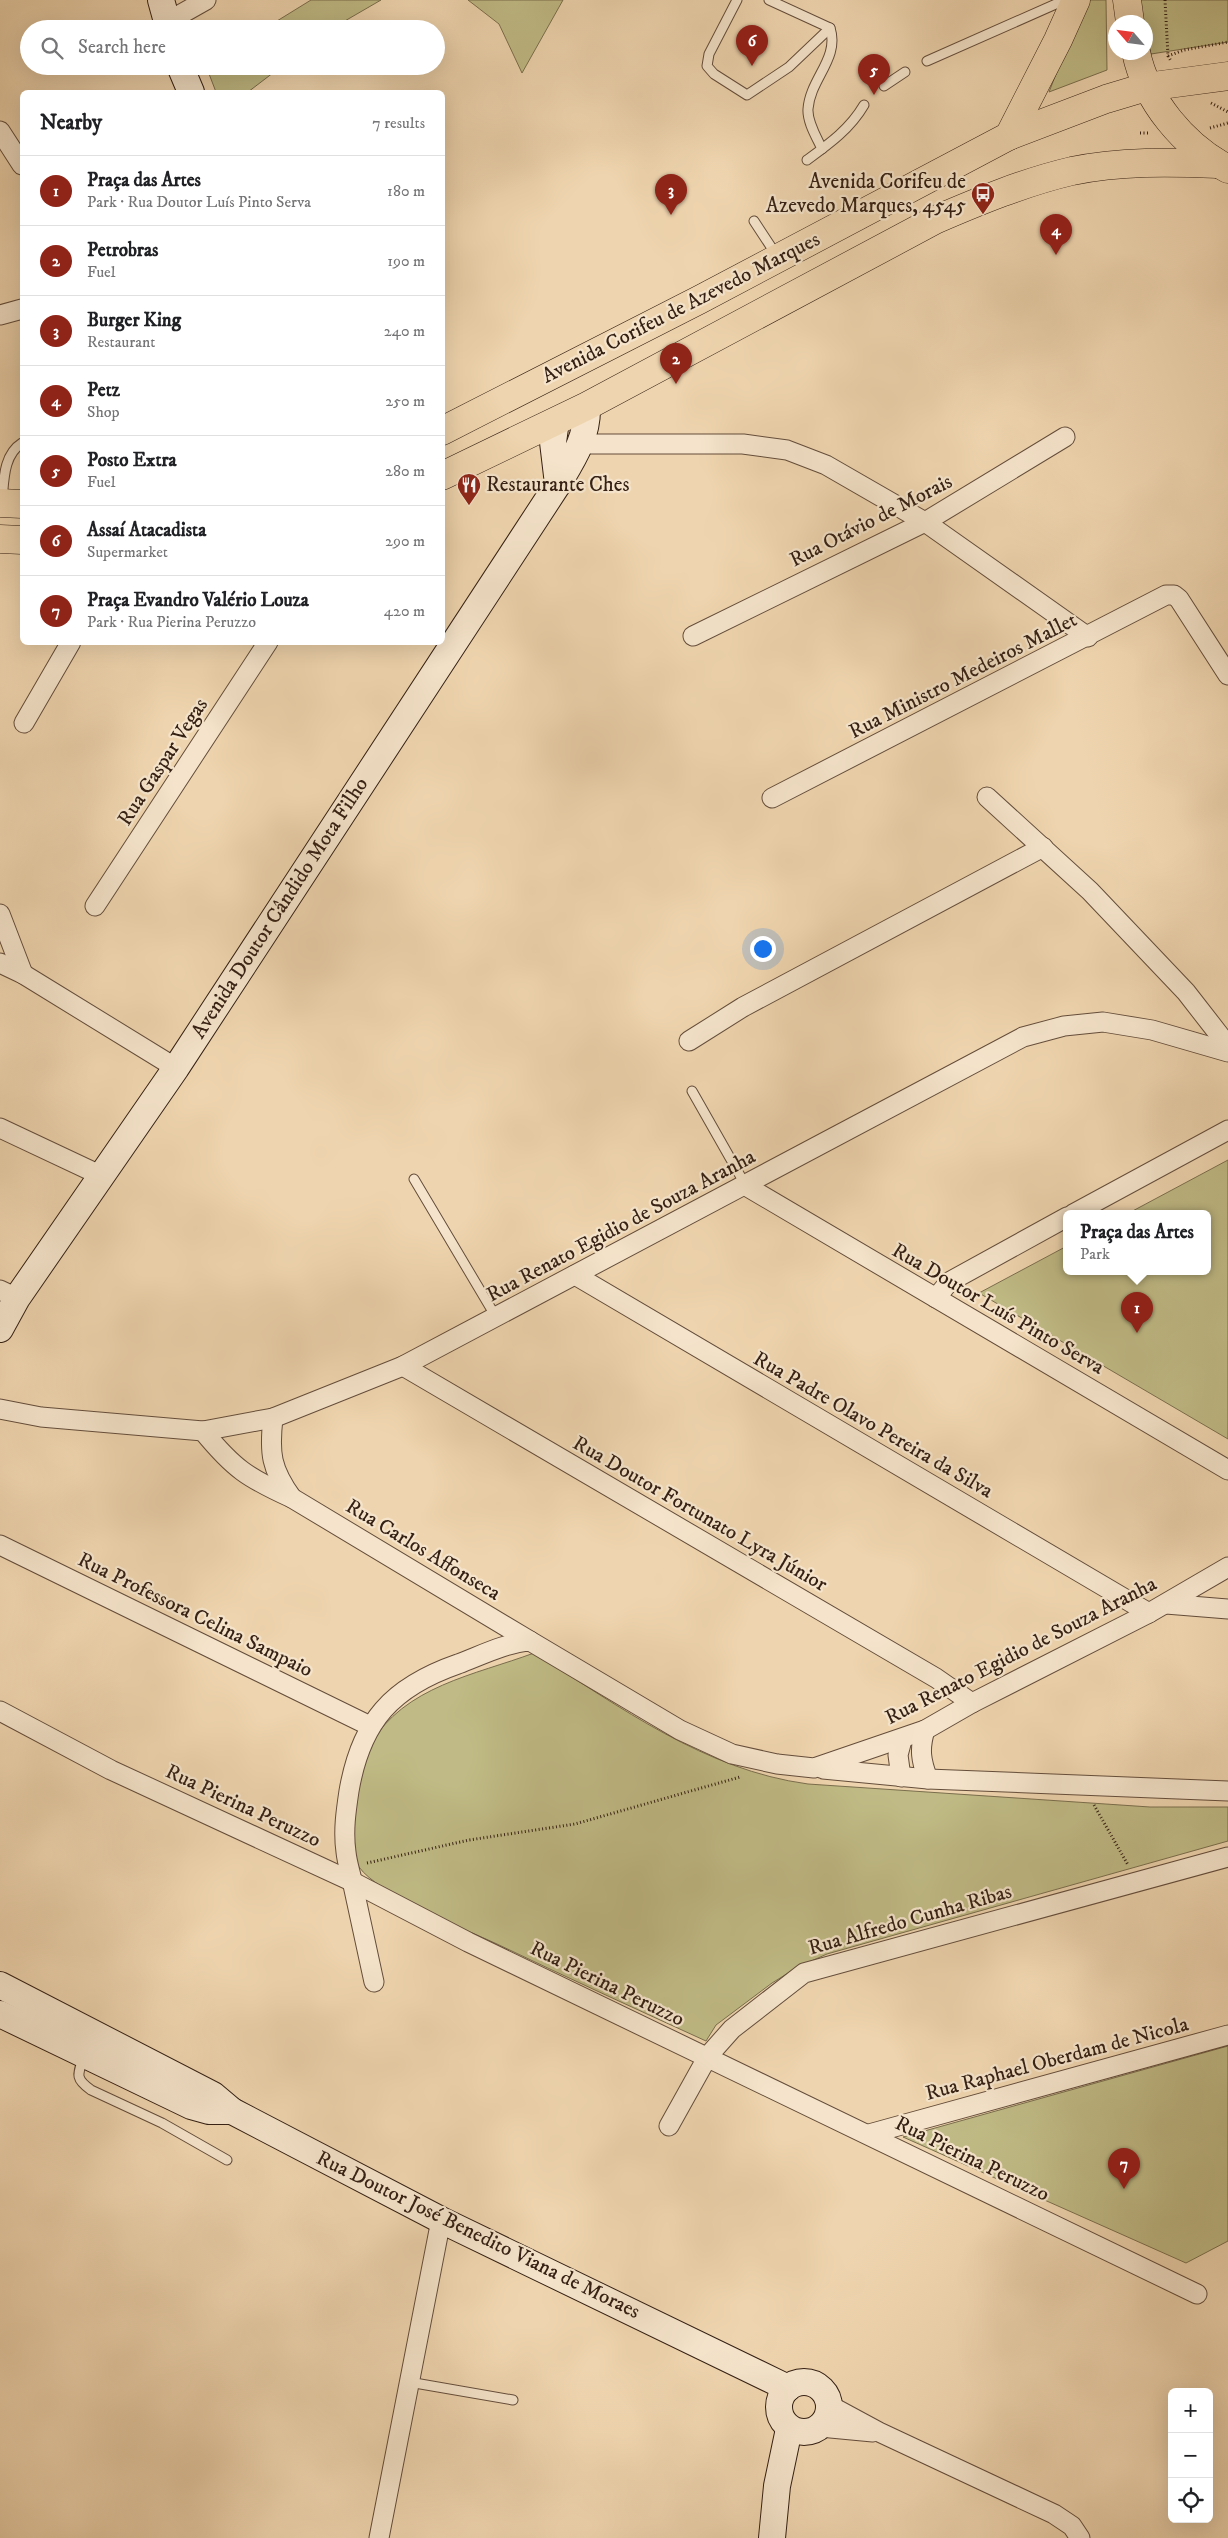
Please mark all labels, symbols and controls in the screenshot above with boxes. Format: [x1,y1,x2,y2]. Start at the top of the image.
north arrow [1108,15,1153,60]
search box [20,20,445,75]
pin: 6 [736,25,768,66]
icon: search [38,34,66,62]
text: Search here [78,36,166,59]
pin: 5 [858,54,890,95]
text: Nearby [40,110,102,136]
text: 7 results [372,113,425,133]
text: Praça das Artes [87,169,201,192]
place label: Avenida Corifeu de Azevedo Marques, 4545 [766,169,966,219]
pin: 3 [655,174,687,215]
text: 1 [53,181,59,201]
text: 180 m [387,181,425,201]
bus stop icon: Avenida Corifeu de Azevedo Marques, 4545 [970,181,996,215]
text: Park · Rua Doutor Luís Pinto Serva [87,192,311,212]
pin: 4 [1040,214,1072,255]
street label: Avenida Corifeu de Azevedo Marques [538,226,824,390]
text: Petrobras [87,239,158,262]
text: 2 [52,251,60,271]
text: 190 m [387,251,425,271]
text: Fuel [87,262,116,282]
text: Burger King [87,309,181,332]
text: 3 [53,321,59,341]
text: 240 m [384,321,425,341]
text: Restaurant [87,332,155,352]
pin: 2 [660,343,692,384]
text: Petz [87,379,120,402]
text: 4 [51,391,61,411]
text: 250 m [385,391,425,411]
text: Shop [87,402,120,422]
text: Posto Extra [87,449,177,472]
text: 5 [52,461,60,481]
text: 280 m [385,461,425,481]
street label: Rua Otávio de Morais [785,469,957,573]
text: Fuel [87,472,116,492]
restaurant icon: Restaurante Ches [456,472,482,506]
place label: Restaurante Ches [486,472,630,498]
text: Assaí Atacadista [87,519,206,542]
text: 6 [52,531,60,551]
text: 290 m [385,531,425,551]
text: Supermarket [87,542,168,562]
text: Praça Evandro Valério Louza [87,589,309,612]
text: 7 [52,601,60,621]
text: 420 m [384,601,425,621]
street label: Rua Ministro Medeiros Mallet [845,607,1082,745]
text: Park · Rua Pierina Peruzzo [87,612,256,632]
street label: Rua Gaspar Vegas [112,693,214,831]
street label: Avenida Doutor Cândido Mota Filho [186,773,374,1043]
your location [750,936,776,962]
street label: Rua Renato Egidio de Souza Aranha [482,1144,760,1308]
popup [1063,1210,1211,1275]
text: Praça das Artes [1080,1221,1194,1244]
street label: Rua Doutor Luís Pinto Serva [887,1238,1109,1380]
text: Park [1080,1244,1110,1264]
pin: 1 [1121,1292,1153,1333]
street label: Rua Padre Olavo Pereira da Silva [749,1346,997,1504]
street label: Rua Doutor Fortunato Lyra Júnior [568,1430,832,1598]
street label: Rua Carlos Affonseca [341,1494,505,1607]
street label: Rua Professora Celina Sampaio [73,1547,317,1683]
street label: Rua Renato Egidio de Souza Aranha [881,1571,1161,1731]
street label: Rua Pierina Peruzzo [161,1759,325,1853]
street label: Rua Alfredo Cunha Ribas [805,1879,1015,1961]
street label: Rua Pierina Peruzzo [526,1935,688,2033]
street label: Rua Raphael Oberdam de Nicola [923,2011,1191,2107]
street label: Rua Pierina Peruzzo [891,2110,1053,2208]
street label: Rua Doutor José Benedito Viana de Moraes [312,2145,644,2325]
pin: 7 [1108,2148,1140,2189]
map controls [1168,2388,1213,2523]
button: + [1168,2388,1213,2433]
button: − [1168,2433,1213,2478]
button: locate [1168,2478,1213,2523]

